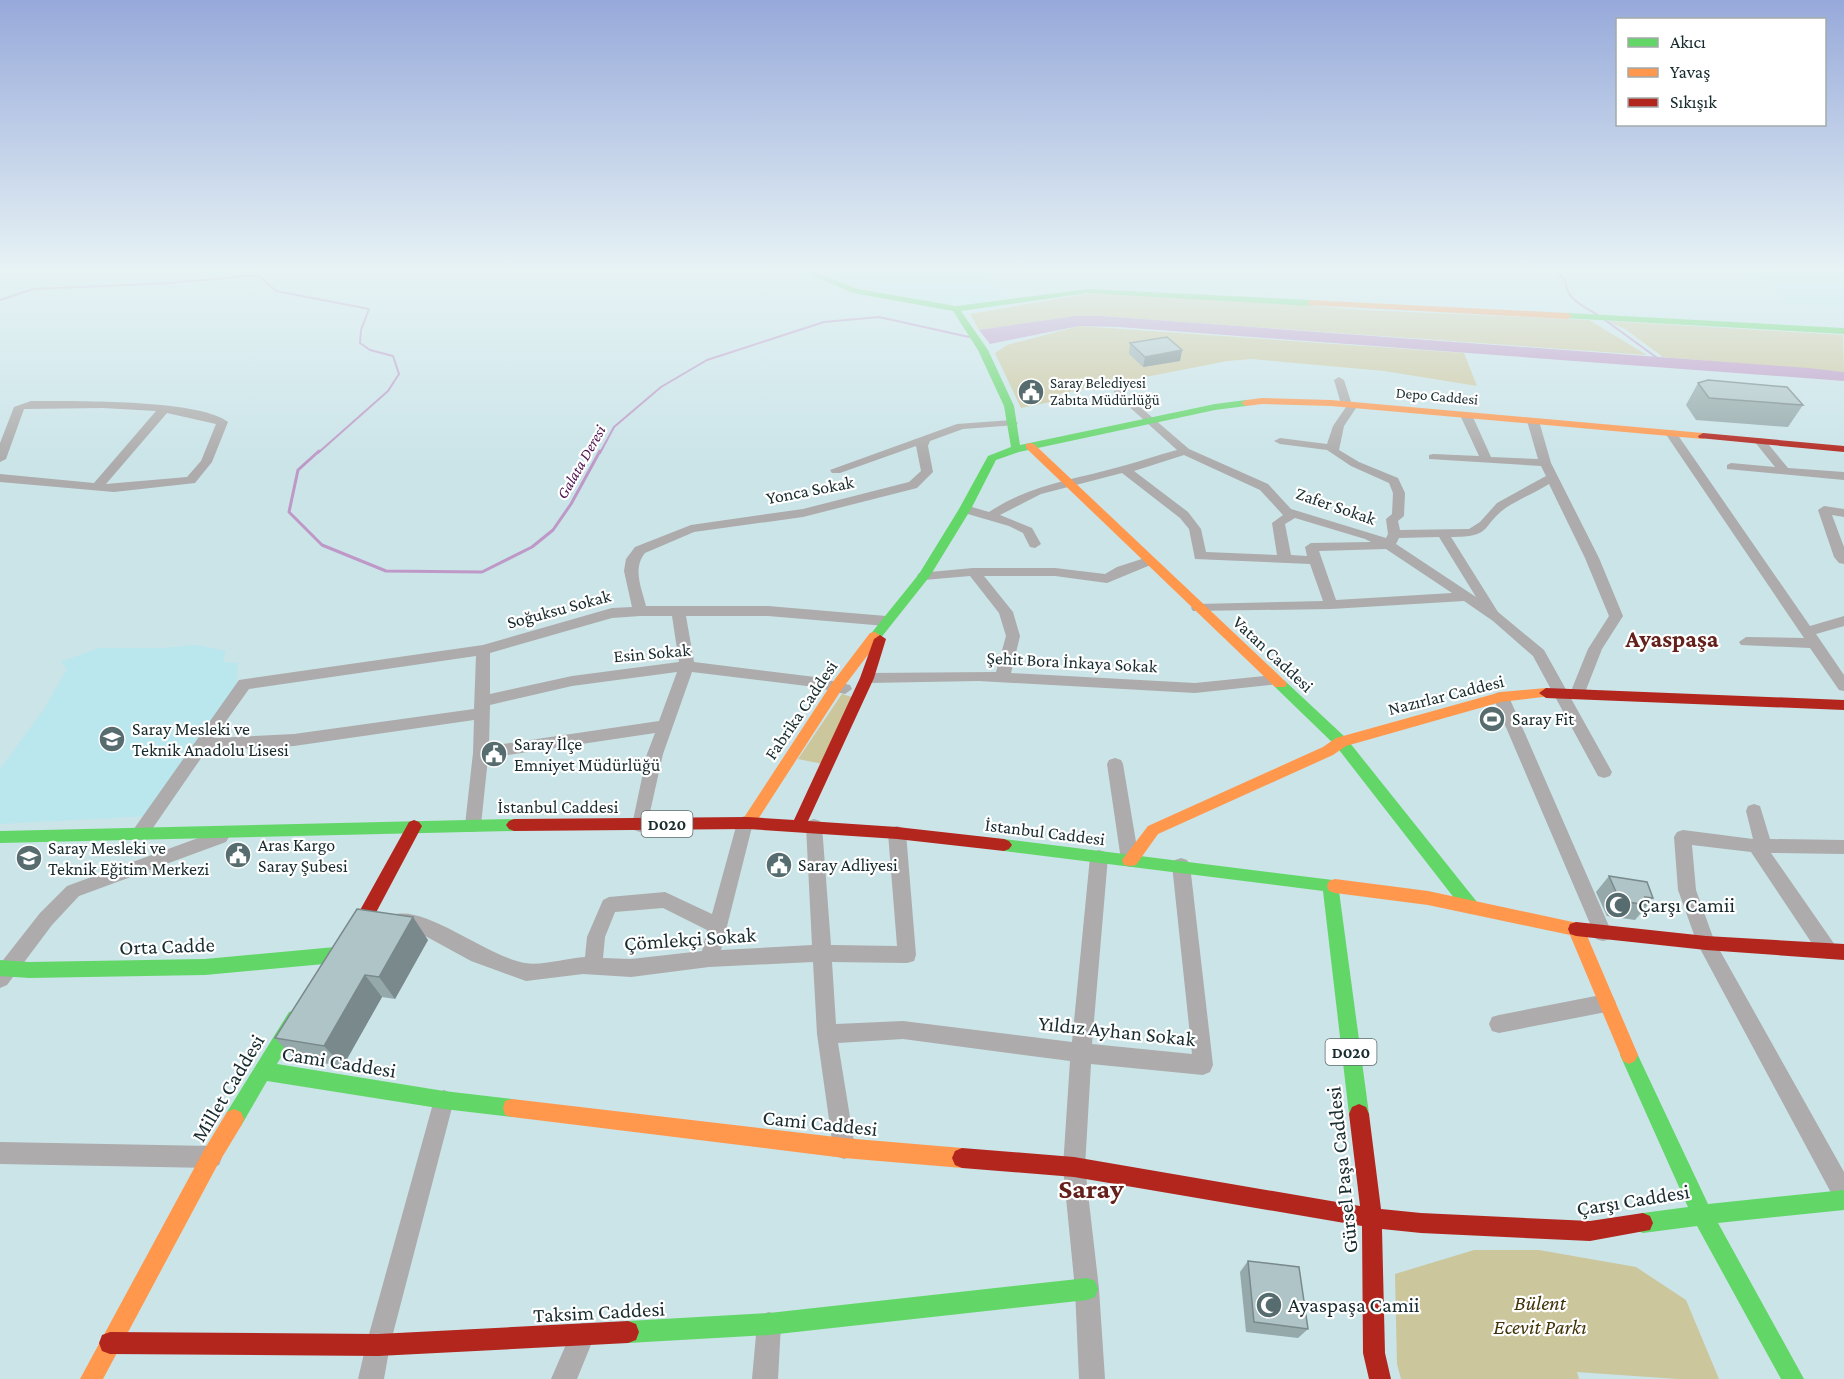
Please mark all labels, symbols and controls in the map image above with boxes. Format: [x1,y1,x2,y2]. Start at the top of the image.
legend [1616,18,1826,126]
text: Akıcı [1670,32,1706,52]
text: Yavaş [1670,62,1710,82]
text: Sıkışık [1670,92,1717,112]
place label: Saray Belediyesi Zabıta Müdürlüğü [1050,375,1160,409]
public building icon: Saray Belediyesi Zabıta Müdürlüğü [1016,377,1046,407]
street label: Depo Caddesi [1395,384,1479,409]
water label: Galata Deresi [553,422,609,502]
street label: Yonca Sokak [764,472,856,508]
street label: Zafer Sokak [1293,483,1379,529]
street label: Soğuksu Sokak [505,585,614,632]
street label: Vatan Caddesi [1229,612,1318,696]
district label: Ayaspaşa [1625,625,1719,652]
street label: Esin Sokak [613,640,692,666]
street label: Şehit Bora İnkaya Sokak [986,648,1158,676]
street label: Fabrika Caddesi [761,657,842,763]
street label: Nazırlar Caddesi [1386,671,1506,719]
sports icon: Saray Fit [1477,704,1507,734]
place label: Saray Fit [1512,709,1575,729]
place label: Saray Mesleki ve Teknik Anadolu Lisesi [132,719,289,760]
school or university icon: Saray Mesleki ve Teknik Anadolu Lisesi [97,724,127,754]
place label: Saray İlçe Emniyet Müdürlüğü [514,734,661,775]
public building icon: Saray İlçe Emniyet Müdürlüğü [479,739,509,769]
street label: İstanbul Caddesi [498,797,619,817]
road number: D020 [642,811,692,837]
street label: İstanbul Caddesi [984,815,1106,849]
place label: Aras Kargo Saray Şubesi [258,835,348,876]
place label: Saray Mesleki ve Teknik Eğitim Merkezi [48,838,210,879]
public building icon: Aras Kargo Saray Şubesi [223,840,253,870]
school or university icon: Saray Mesleki ve Teknik Eğitim Merkezi [14,843,44,873]
public building icon: Saray Adliyesi [764,850,794,880]
place label: Saray Adliyesi [798,855,898,875]
mosque icon: Çarşı Camii [1603,890,1633,920]
place label: Çarşı Camii [1638,893,1735,917]
street label: Çömlekçi Sokak [623,922,757,956]
street label: Orta Cadde [119,932,215,960]
street label: Yıldız Ayhan Sokak [1037,1011,1197,1051]
street label: Millet Caddesi [187,1029,270,1146]
road number: D020 [1326,1039,1376,1065]
street label: Cami Caddesi [280,1041,398,1083]
street label: Gürsel Paşa Caddesi [1321,1085,1363,1255]
street label: Cami Caddesi [761,1105,879,1141]
district label: Saray [1058,1173,1124,1204]
street label: Çarşı Caddesi [1575,1179,1692,1221]
mosque icon: Ayaspaşa Camii [1254,1290,1284,1320]
park label: Bülent Ecevit Parkı [1493,1291,1587,1339]
place label: Ayaspaşa Camii [1288,1293,1420,1317]
street label: Taksim Caddesi [532,1297,666,1327]

